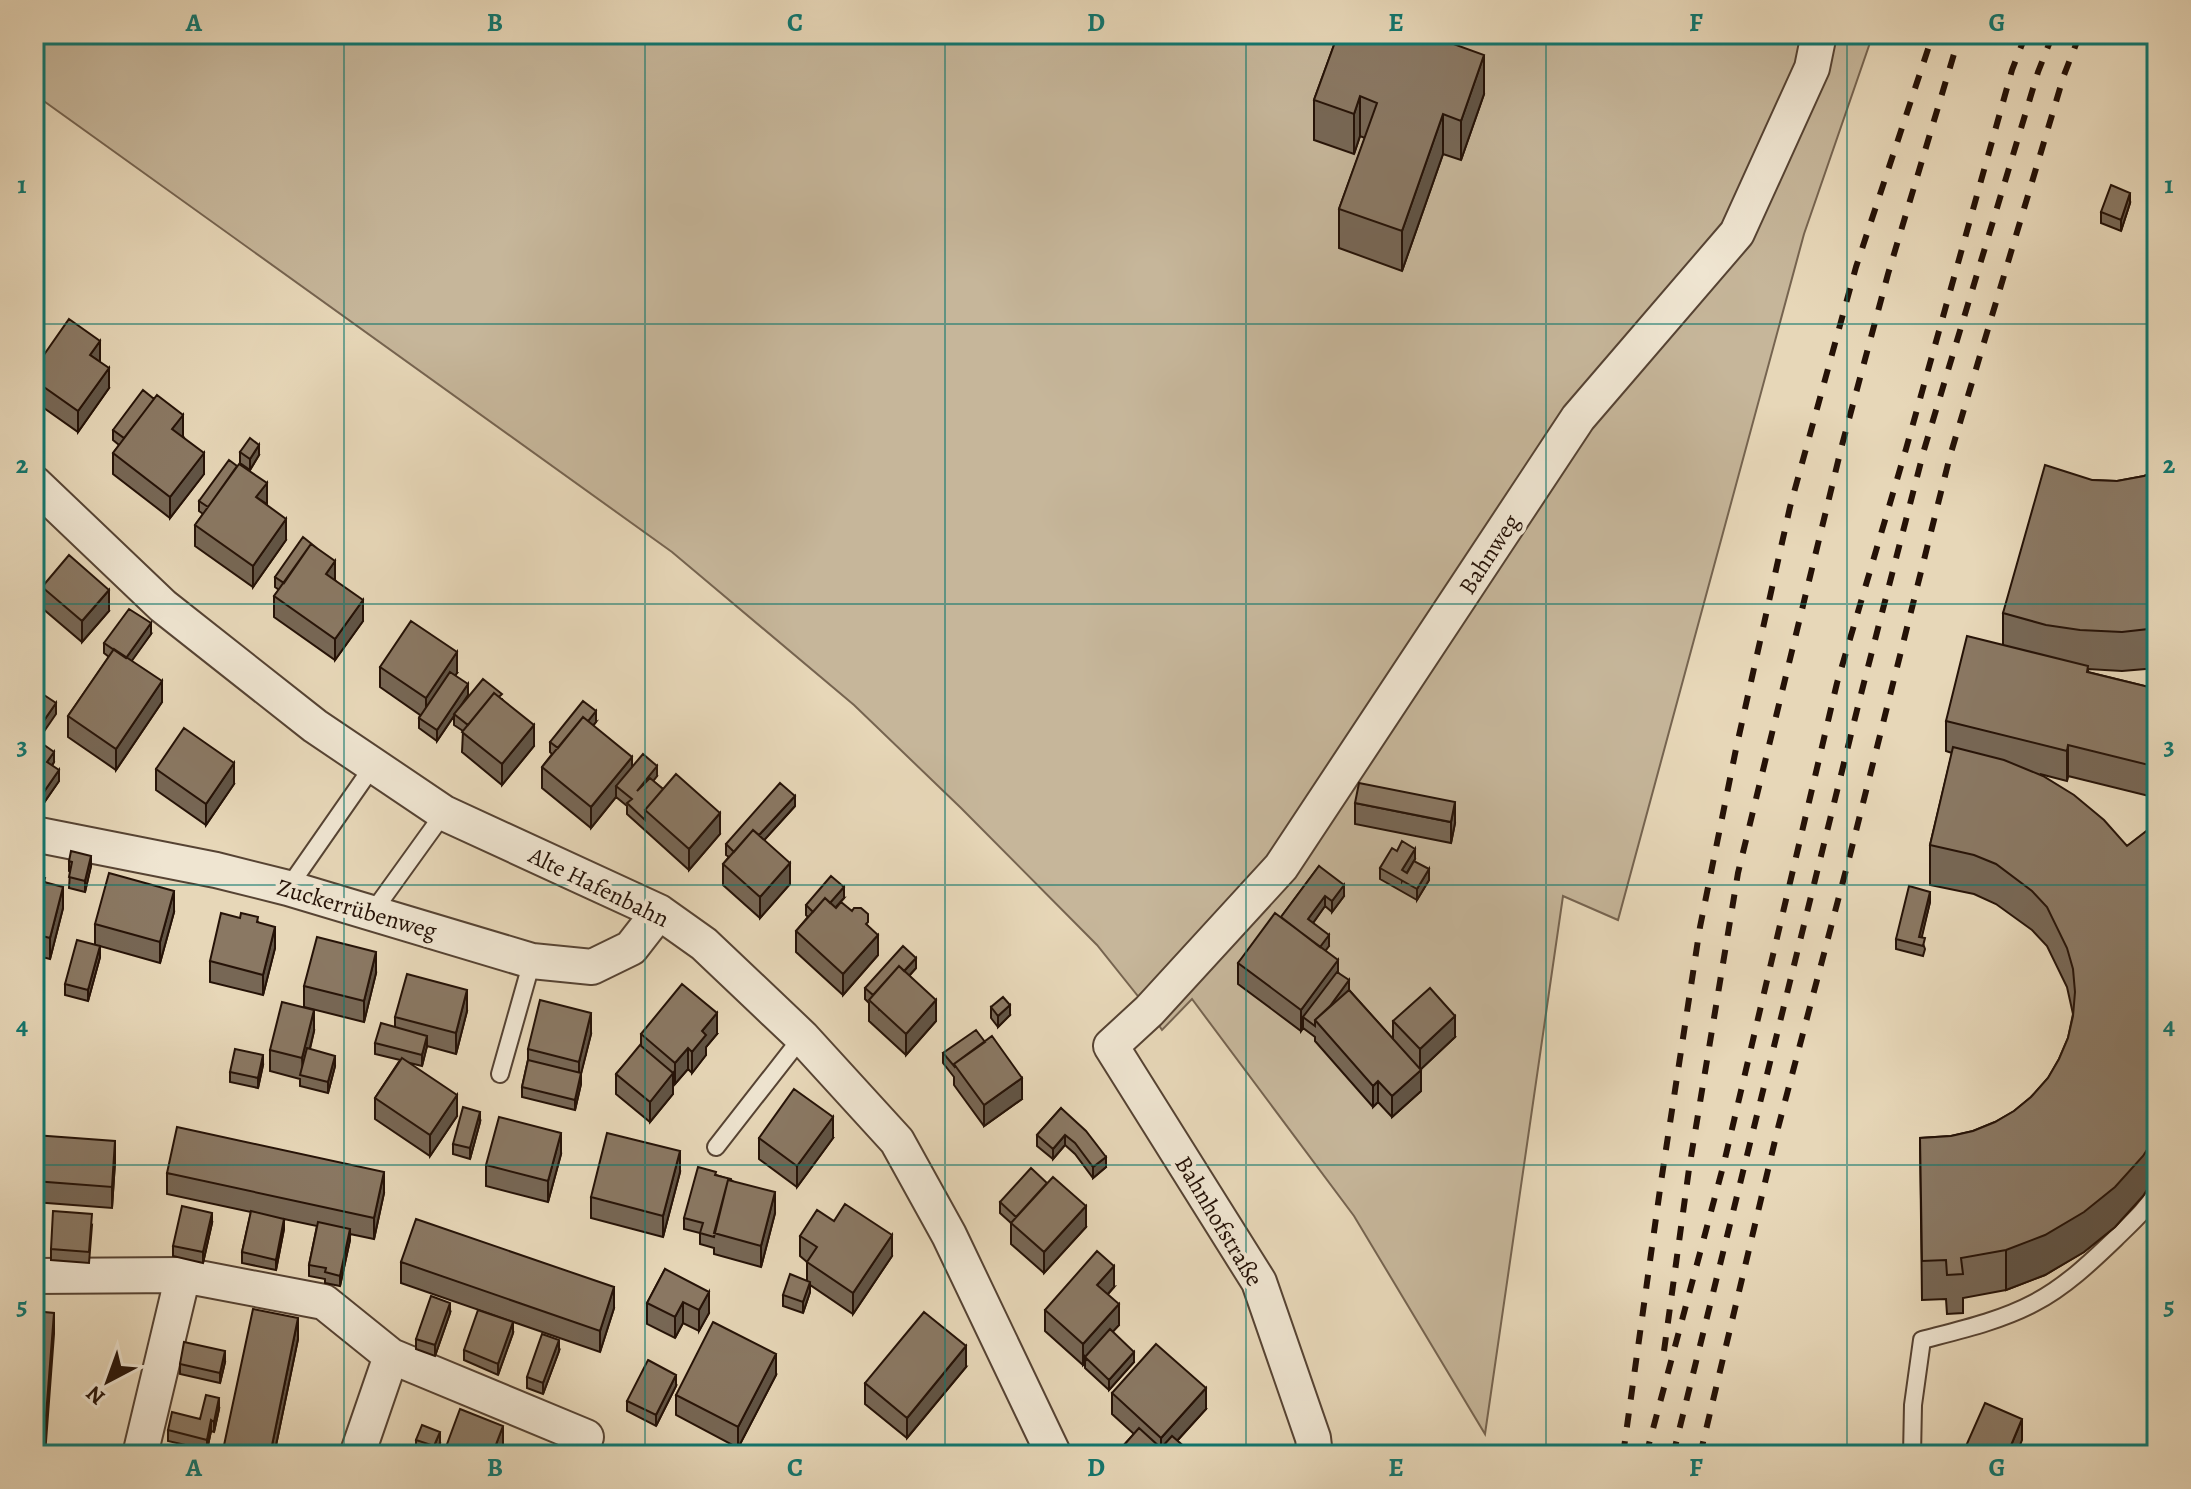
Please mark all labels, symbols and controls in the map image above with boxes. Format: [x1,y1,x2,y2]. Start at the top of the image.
text: A [185,5,203,40]
text: B [487,5,503,40]
text: C [787,5,803,40]
text: D [1087,5,1105,40]
text: E [1388,5,1404,40]
text: F [1689,5,1703,40]
text: G [1988,5,2006,40]
text: 1 [17,167,27,202]
text: 1 [2164,167,2174,202]
text: 2 [16,447,29,482]
text: 2 [2163,447,2176,482]
street label: Bahnweg [1451,507,1527,601]
text: 3 [16,728,28,763]
text: 3 [2163,728,2175,763]
street label: Alte Hafenbahn [523,839,674,935]
street label: Zuckerrübenweg [273,871,441,947]
text: 4 [16,1008,28,1043]
text: 4 [2163,1008,2175,1043]
street label: Bahnhofstraße [1167,1150,1271,1292]
text: 5 [16,1288,28,1323]
text: 5 [2163,1288,2175,1323]
north arrow [68,1341,148,1421]
text: N [80,1379,111,1412]
text: A [185,1450,203,1485]
text: B [487,1450,503,1485]
text: C [787,1450,803,1485]
text: D [1087,1450,1105,1485]
text: E [1388,1450,1404,1485]
text: F [1689,1450,1703,1485]
text: G [1988,1450,2006,1485]

